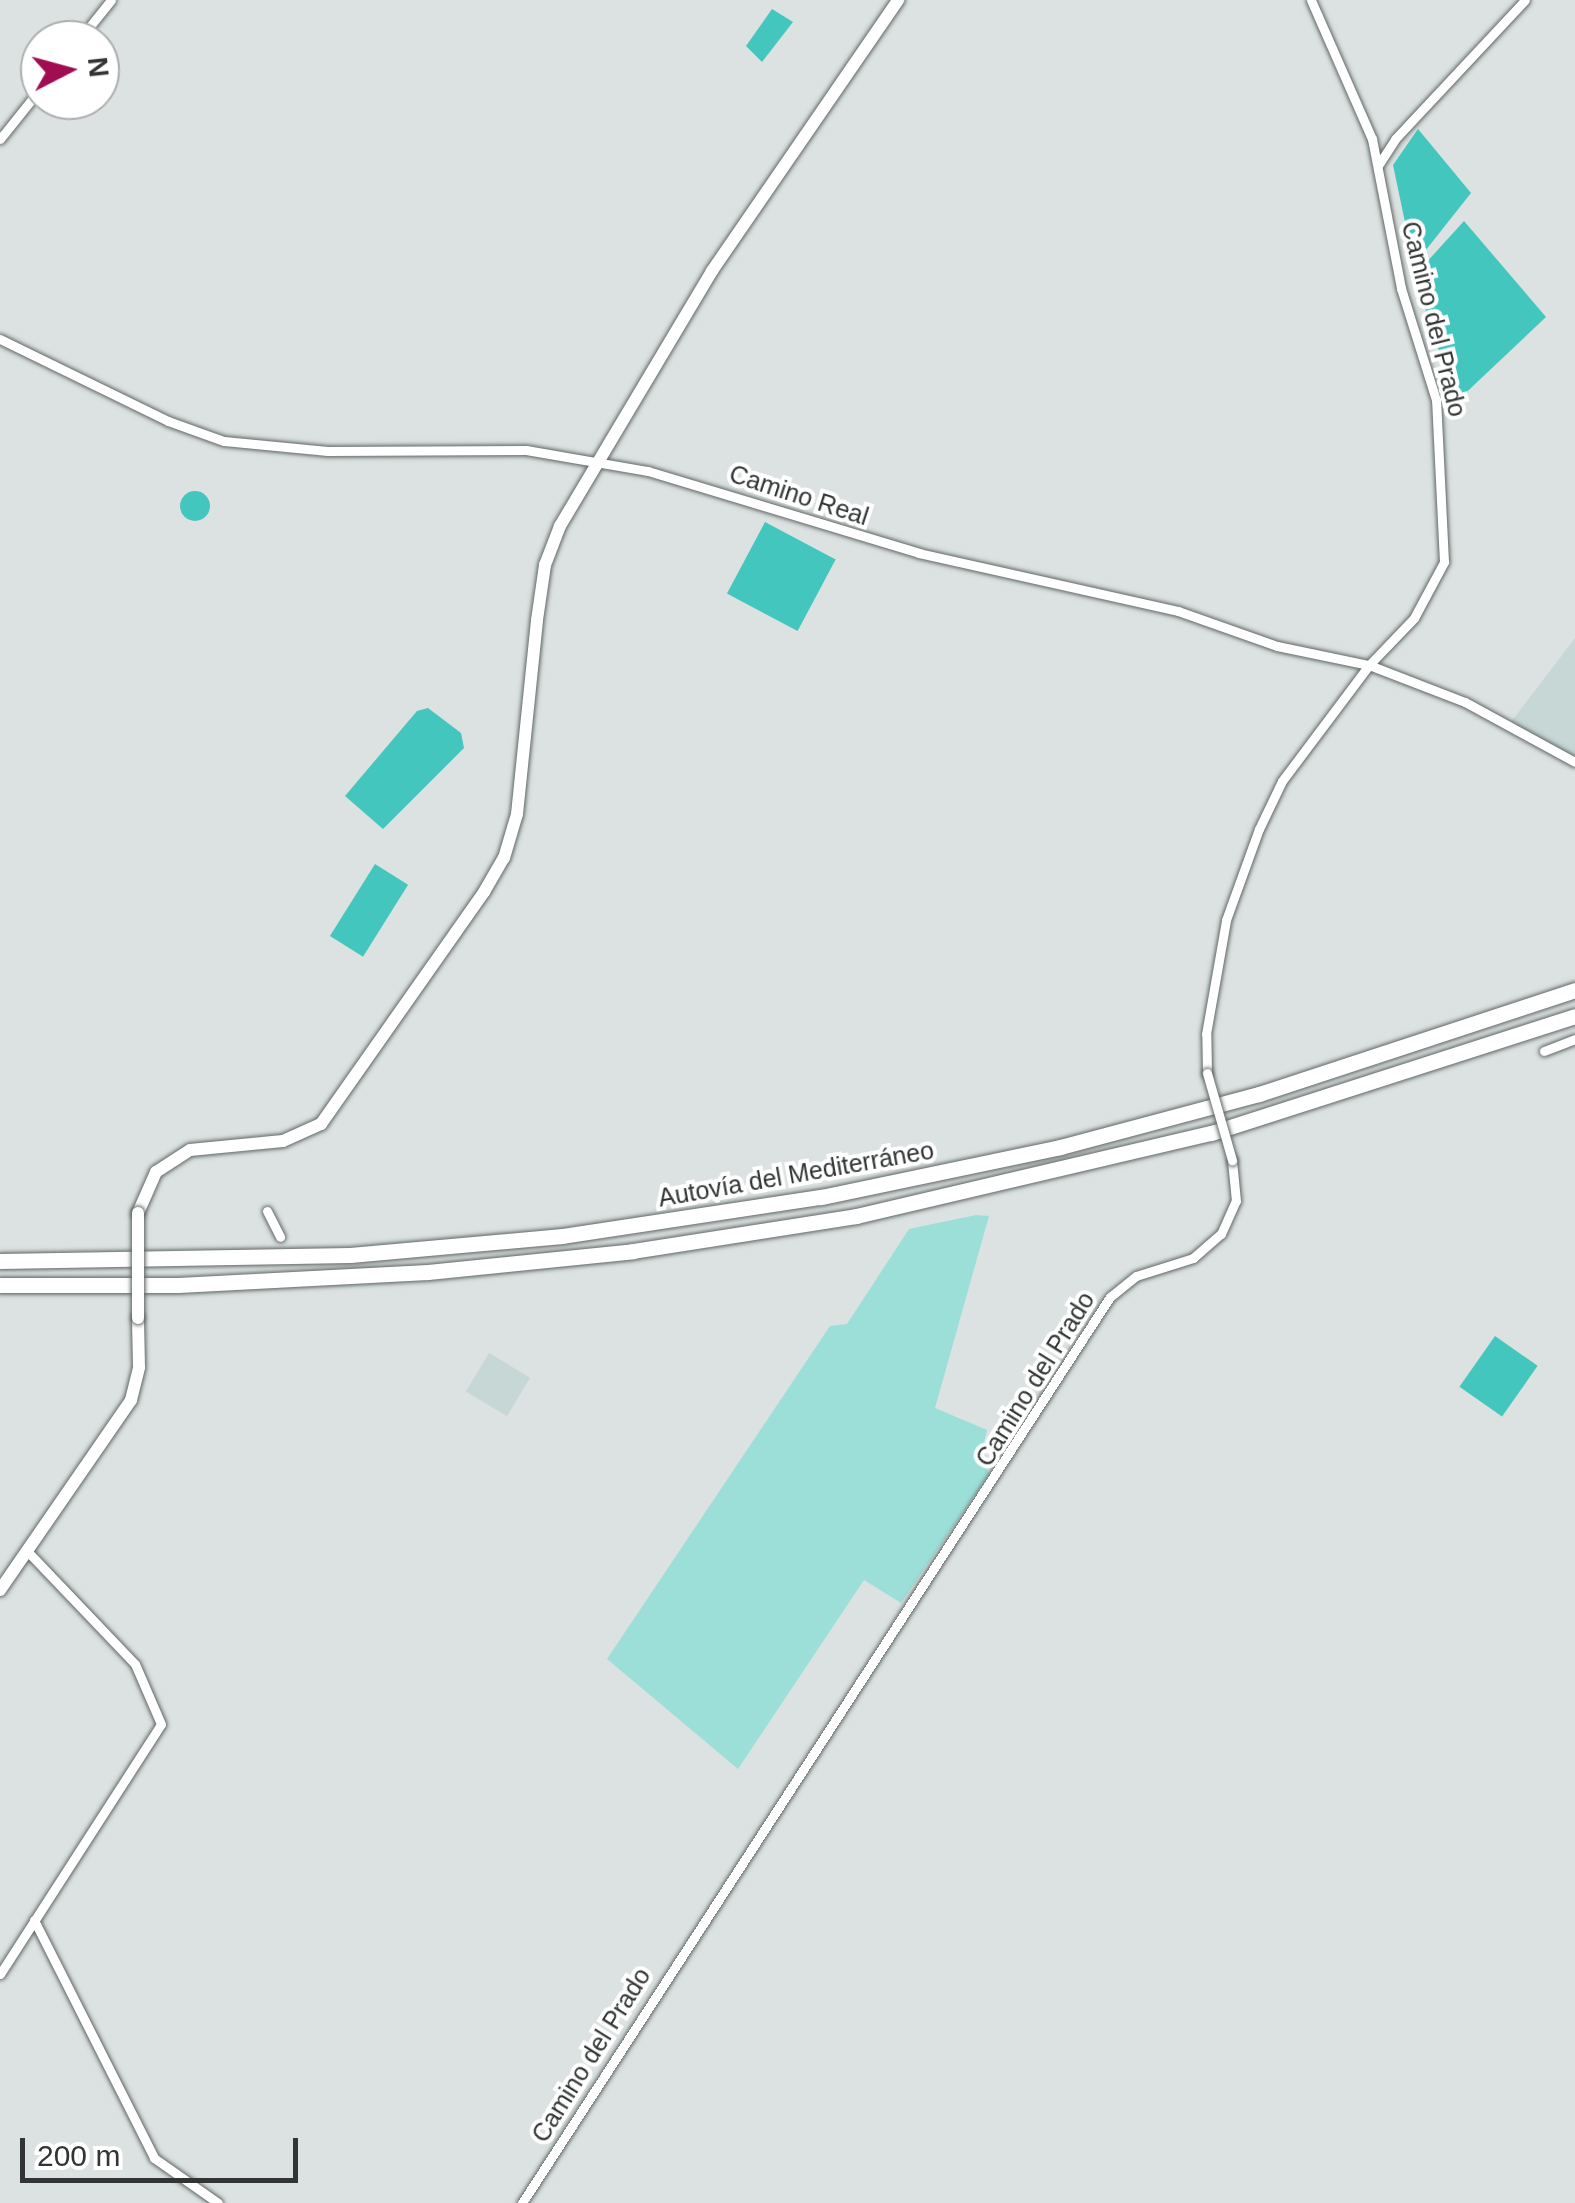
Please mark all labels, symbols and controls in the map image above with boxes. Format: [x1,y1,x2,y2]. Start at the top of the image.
north arrow [20,20,120,120]
text: N [82,55,115,79]
street label: Camino del Prado [1395,218,1473,420]
street label: Camino Real [726,458,872,532]
street label: Autovía del Mediterráneo [656,1135,936,1213]
street label: Camino del Prado [969,1286,1101,1472]
street label: Camino del Prado [525,1962,657,2148]
scale bar [25,2118,302,2180]
text: 200 m [37,2139,120,2172]

